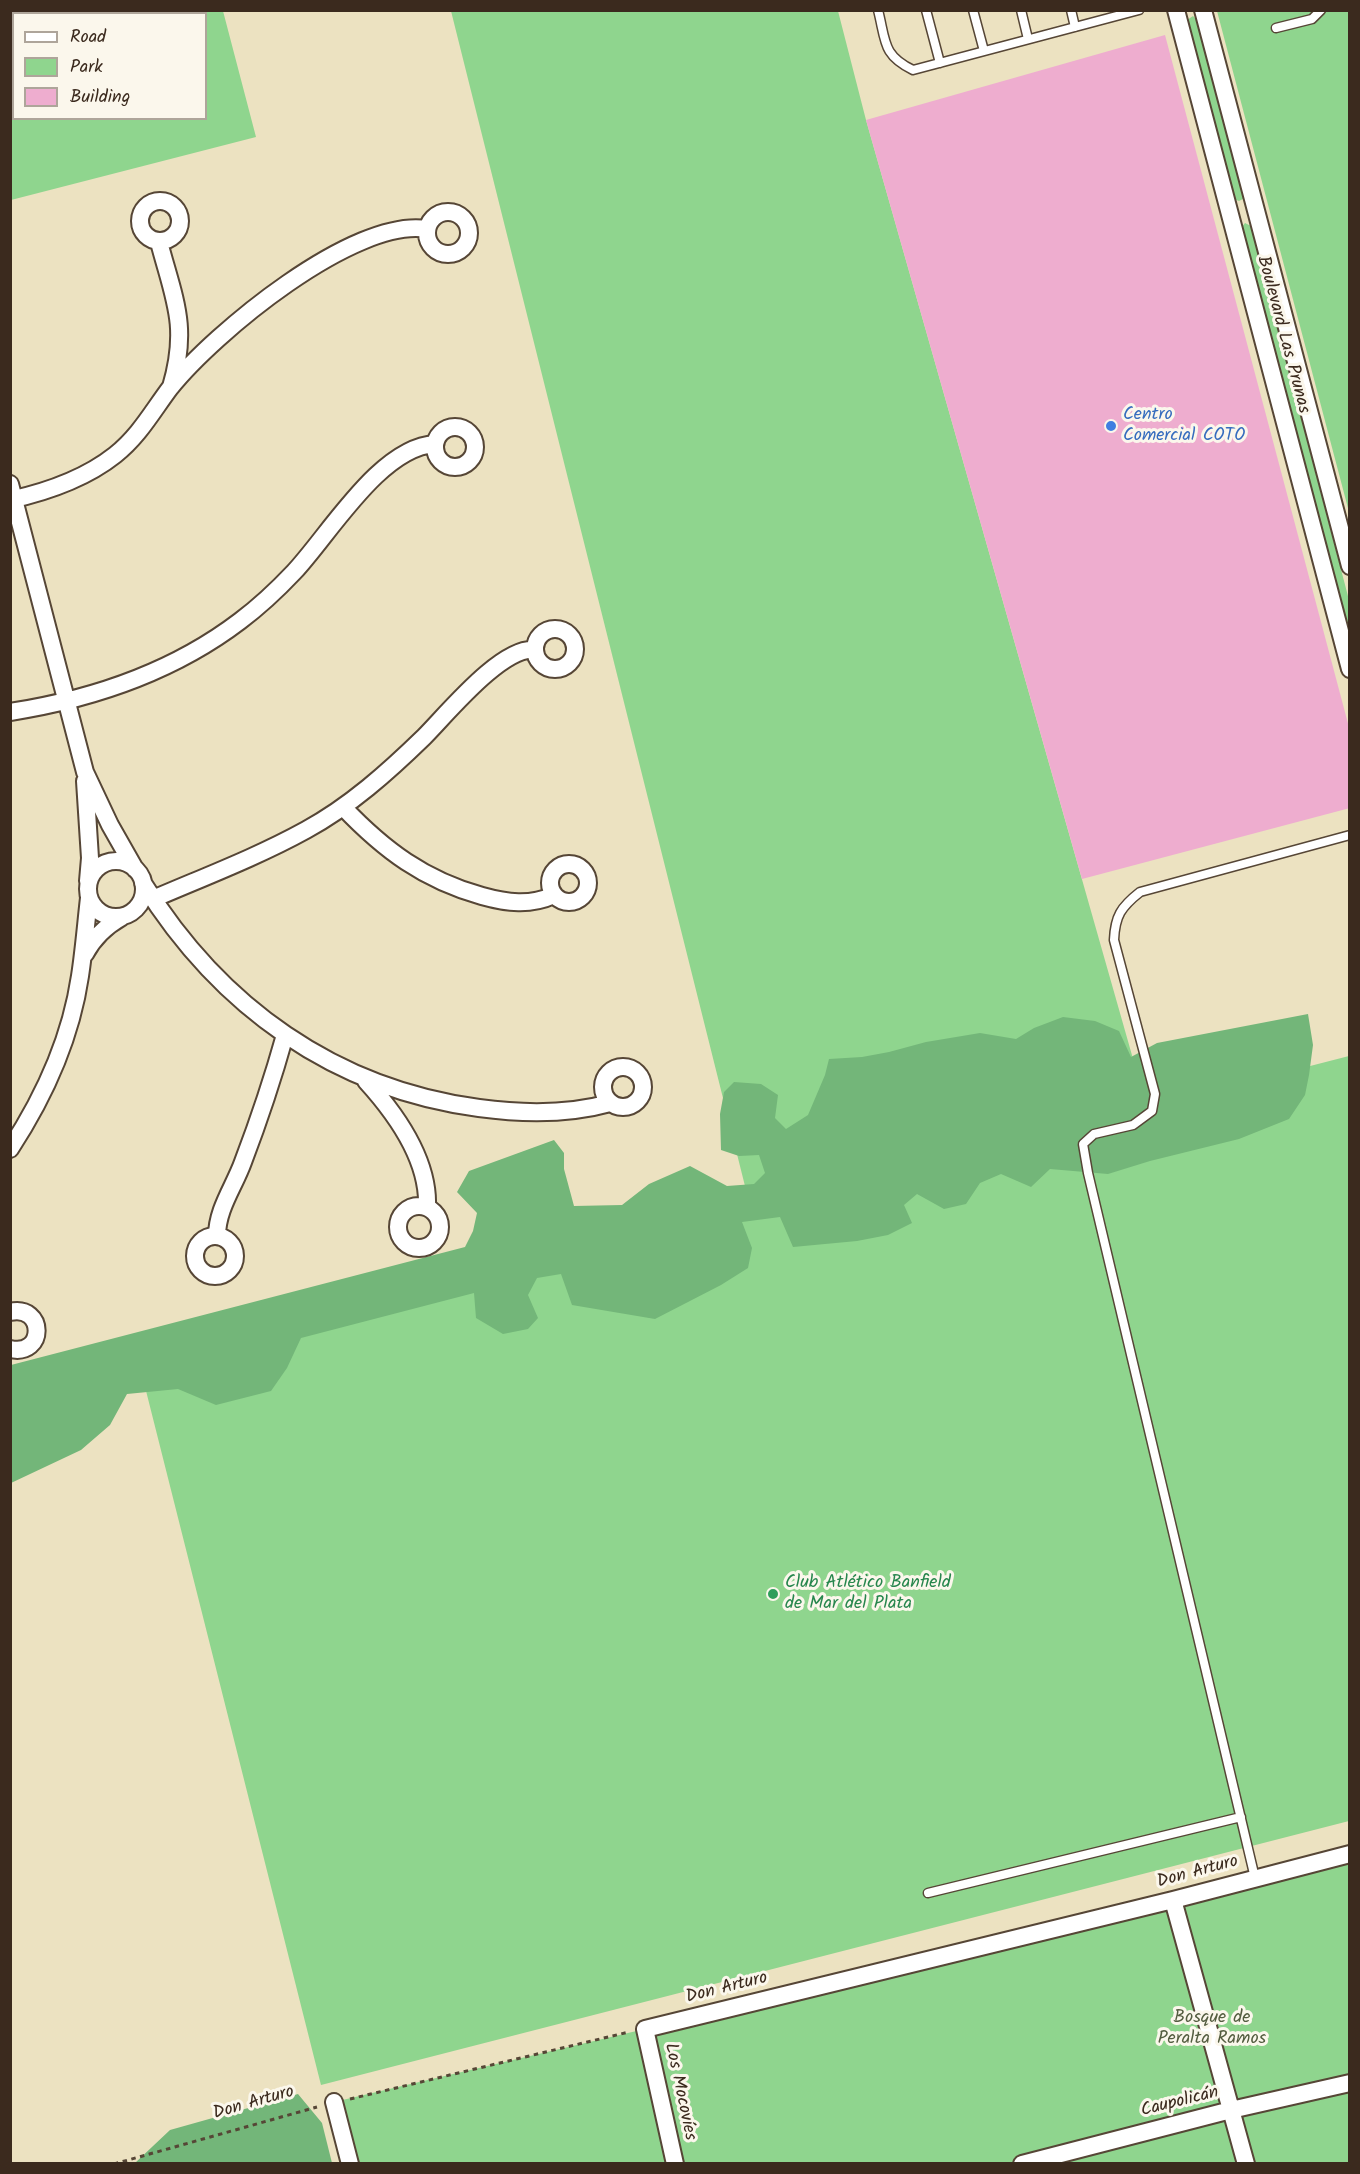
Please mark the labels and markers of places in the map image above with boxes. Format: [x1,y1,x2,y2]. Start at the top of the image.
place label: Centro Comercial COTO [1123,405,1245,448]
marker: Centro Comercial COTO [1104,419,1118,433]
place label: Club Atlético Banfield de Mar del Plata [785,1573,951,1616]
marker: Club Atlético Banfield de Mar del Plata [766,1587,780,1601]

